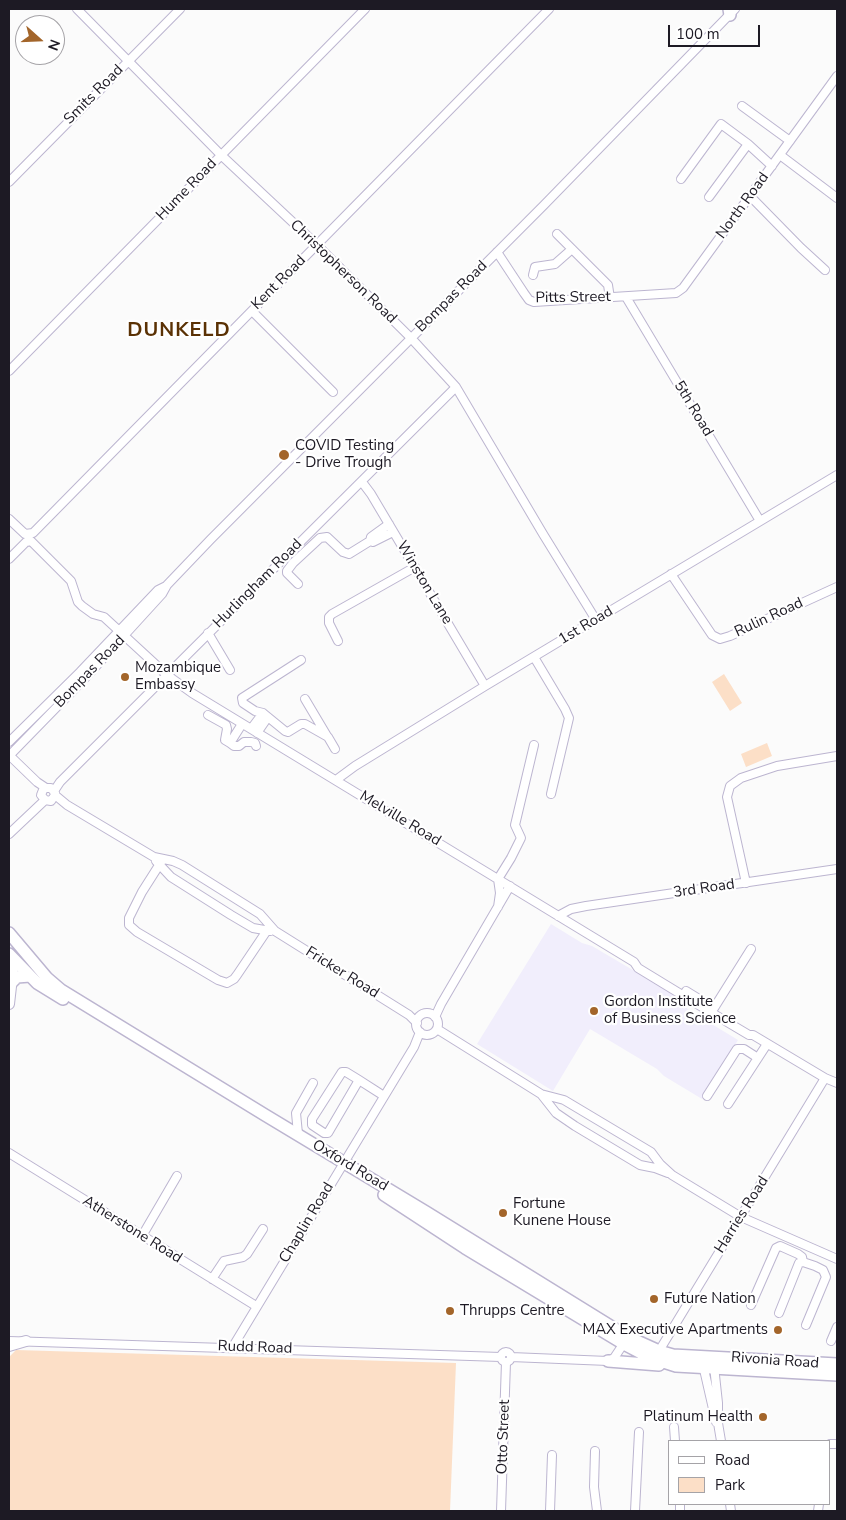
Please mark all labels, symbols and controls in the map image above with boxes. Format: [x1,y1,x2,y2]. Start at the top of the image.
north arrow [15,15,65,65]
scale bar [671,15,764,47]
text: 100 m [676,24,720,44]
text: N [43,37,64,53]
street label: Smits Road [60,61,128,129]
street label: Hume Road [153,155,221,225]
street label: North Road [713,169,773,243]
street label: Christopherson Road [286,216,400,328]
street label: Kent Road [248,252,310,314]
street label: Bompas Road [412,257,492,337]
street label: Pitts Street [535,288,611,308]
district label: DUNKELD [126,319,232,343]
street label: 5th Road [669,378,717,440]
place label: COVID Testing - Drive Trough [295,437,394,472]
marker: COVID Testing - Drive Trough [277,448,291,462]
street label: Hurlingham Road [210,536,306,632]
street label: Winston Lane [392,538,456,628]
street label: Rulin Road [732,594,806,642]
street label: 1st Road [556,603,616,649]
street label: Bompas Road [51,632,129,712]
place label: Mozambique Embassy [135,659,221,694]
marker: Mozambique Embassy [119,671,131,683]
street label: Melville Road [356,788,444,850]
street label: 3rd Road [672,876,736,902]
street label: Fricker Road [302,943,382,1003]
place label: Gordon Institute of Business Science [604,993,736,1028]
marker: Gordon Institute of Business Science [588,1005,600,1017]
street label: Oxford Road [309,1136,391,1196]
street label: Harries Road [711,1173,773,1257]
street label: Chaplin Road [276,1180,338,1266]
street label: Atherstone Road [79,1192,185,1268]
place label: Fortune Kunene House [513,1195,611,1230]
marker: Fortune Kunene House [497,1207,509,1219]
place label: Future Nation [664,1290,756,1308]
marker: Future Nation [648,1293,660,1305]
place label: Thrupps Centre [460,1302,564,1320]
marker: Thrupps Centre [444,1305,456,1317]
place label: MAX Executive Apartments [582,1321,768,1339]
marker: MAX Executive Apartments [772,1324,784,1336]
street label: Rudd Road [217,1338,293,1358]
street label: Rivonia Road [730,1349,820,1373]
street label: Otto Street [494,1399,514,1475]
place label: Platinum Health [643,1408,753,1426]
marker: Platinum Health [757,1411,769,1423]
legend [668,1440,831,1505]
text: Road [715,1450,750,1470]
text: Park [715,1475,745,1495]

